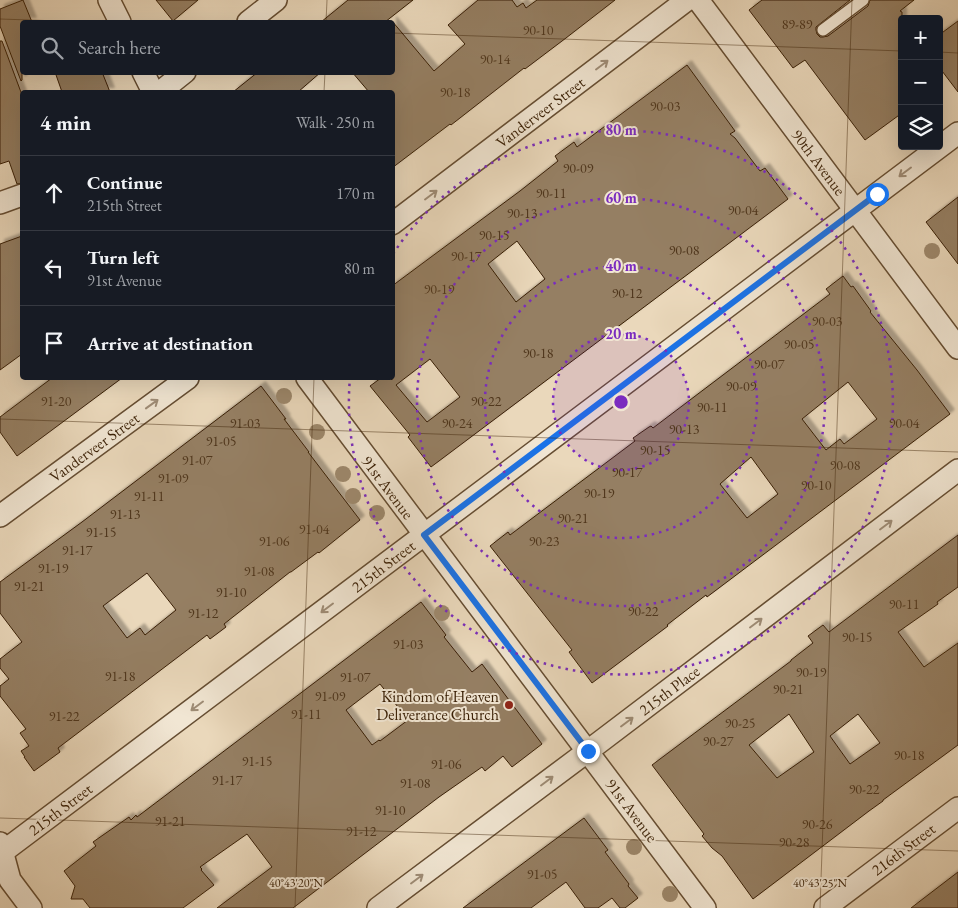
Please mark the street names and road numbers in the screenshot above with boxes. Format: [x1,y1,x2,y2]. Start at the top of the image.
street label: Vanderveer Street [492,72,589,153]
street label: 90th Avenue [787,125,850,200]
street label: Vanderveer Street [45,408,143,487]
street label: 91st Avenue [357,451,418,523]
street label: 215th Street [347,536,419,597]
street label: 215th Place [635,661,704,720]
street label: 91st Avenue [601,774,662,846]
street label: 215th Street [24,779,96,840]
street label: 216th Street [867,819,939,880]

